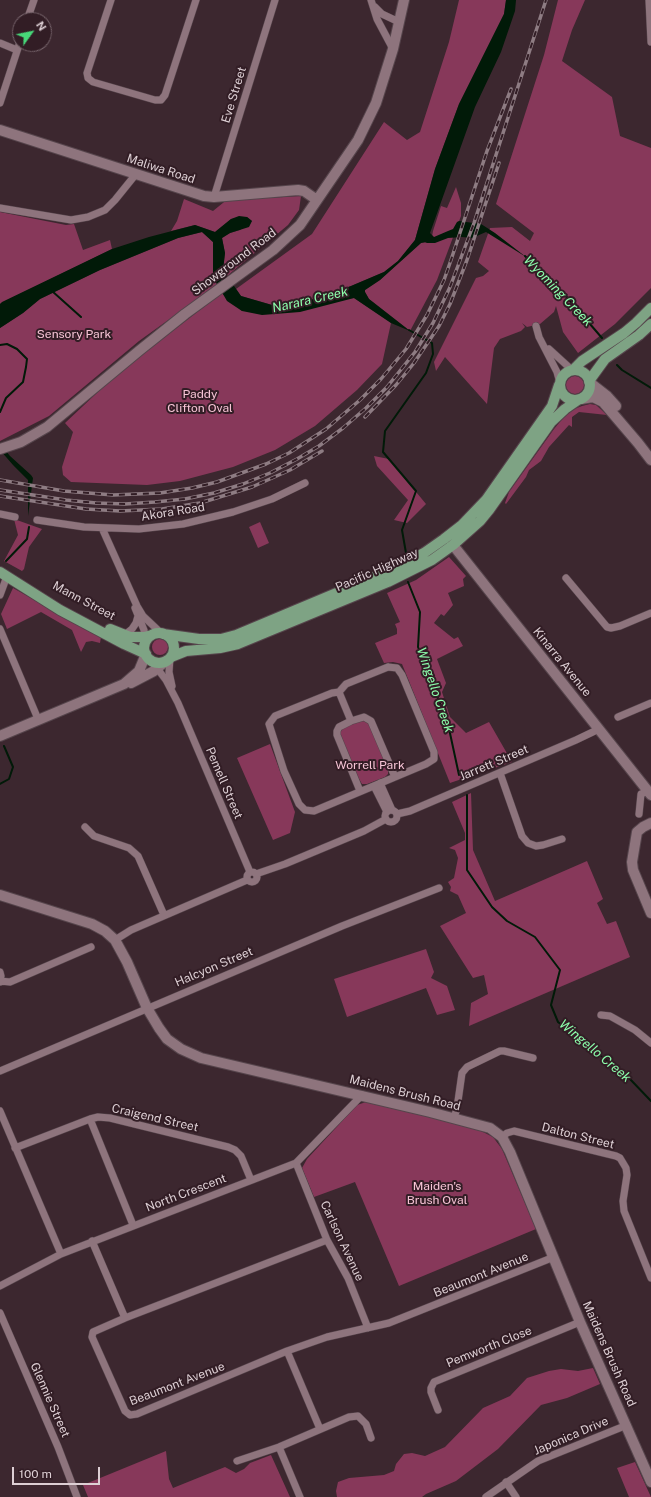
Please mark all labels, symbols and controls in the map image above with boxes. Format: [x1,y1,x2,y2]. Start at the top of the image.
north arrow [12,12,52,52]
text: N [34,19,49,33]
street label: Eve Street [219,65,249,125]
street label: Maliwa Road [125,151,197,187]
street label: Showground Road [189,226,279,298]
water label: Wyoming Creek [520,252,596,330]
water label: Narara Creek [271,284,349,316]
park label: Sensory Park [37,327,111,341]
park label: Paddy Clifton Oval [167,387,233,415]
street label: Akora Road [140,500,206,524]
street label: Pacific Highway [333,545,421,595]
street label: Mann Street [50,578,118,624]
street label: Kinarra Avenue [530,625,594,699]
water label: Wingello Creek [413,645,457,735]
street label: Jarrett Street [457,742,531,784]
street label: Pemell Street [202,745,246,821]
park label: Worrell Park [335,758,405,772]
street label: Halcyon Street [173,944,255,990]
water label: Wingello Creek [556,1016,634,1086]
street label: Maidens Brush Road [348,1072,462,1114]
street label: Craigend Street [110,1101,200,1135]
street label: Dalton Street [540,1120,616,1152]
street label: North Crescent [144,1171,228,1215]
park label: Maiden's Brush Oval [407,1179,467,1207]
street label: Carlson Avenue [317,1199,367,1283]
street label: Beaumont Avenue [431,1249,531,1301]
street label: Maidens Brush Road [579,1299,639,1409]
street label: Pemworth Close [444,1323,534,1371]
street label: Beaumont Avenue [127,1359,227,1409]
street label: Glennie Street [27,1360,73,1440]
street label: Japonica Drive [531,1414,611,1458]
scale bar [14,1459,102,1485]
text: 100 m [19,1467,52,1481]

